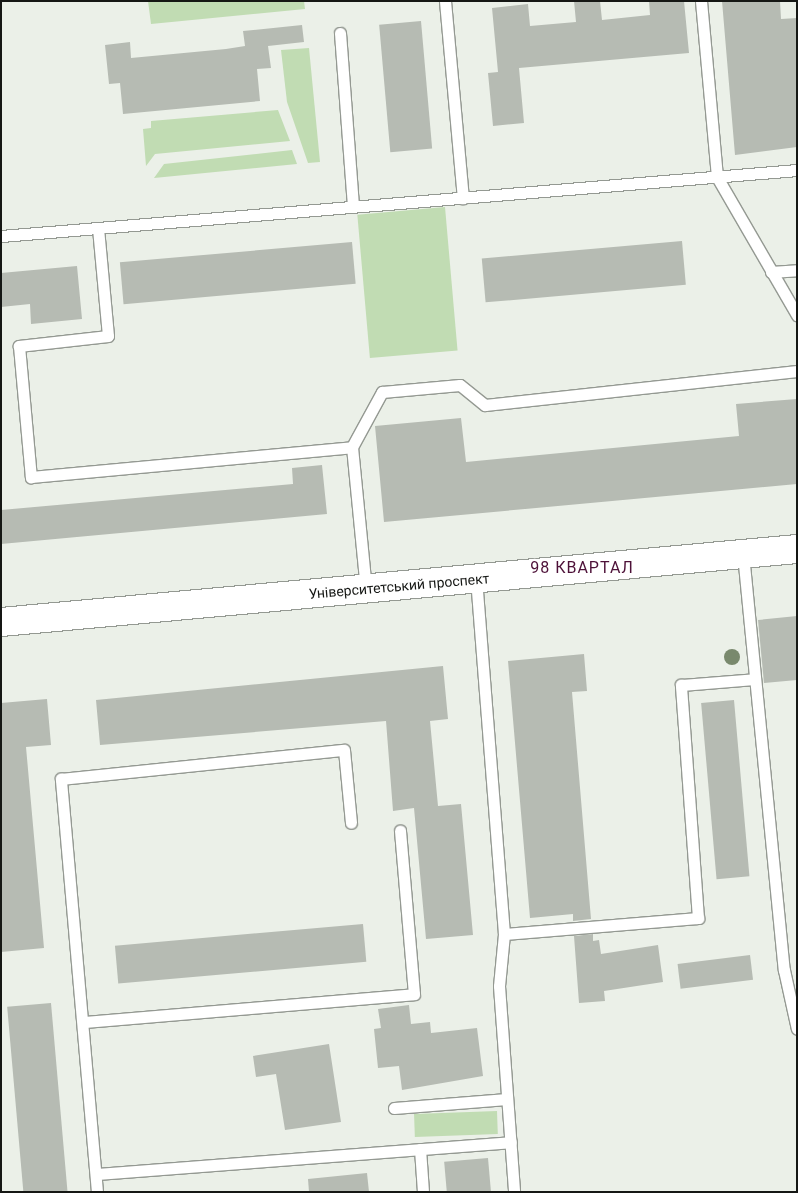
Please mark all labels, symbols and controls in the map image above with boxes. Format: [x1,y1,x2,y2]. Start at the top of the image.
district label: 98 КВАРТАЛ [529,558,635,578]
street label: Університетський проспект [308,570,490,602]

